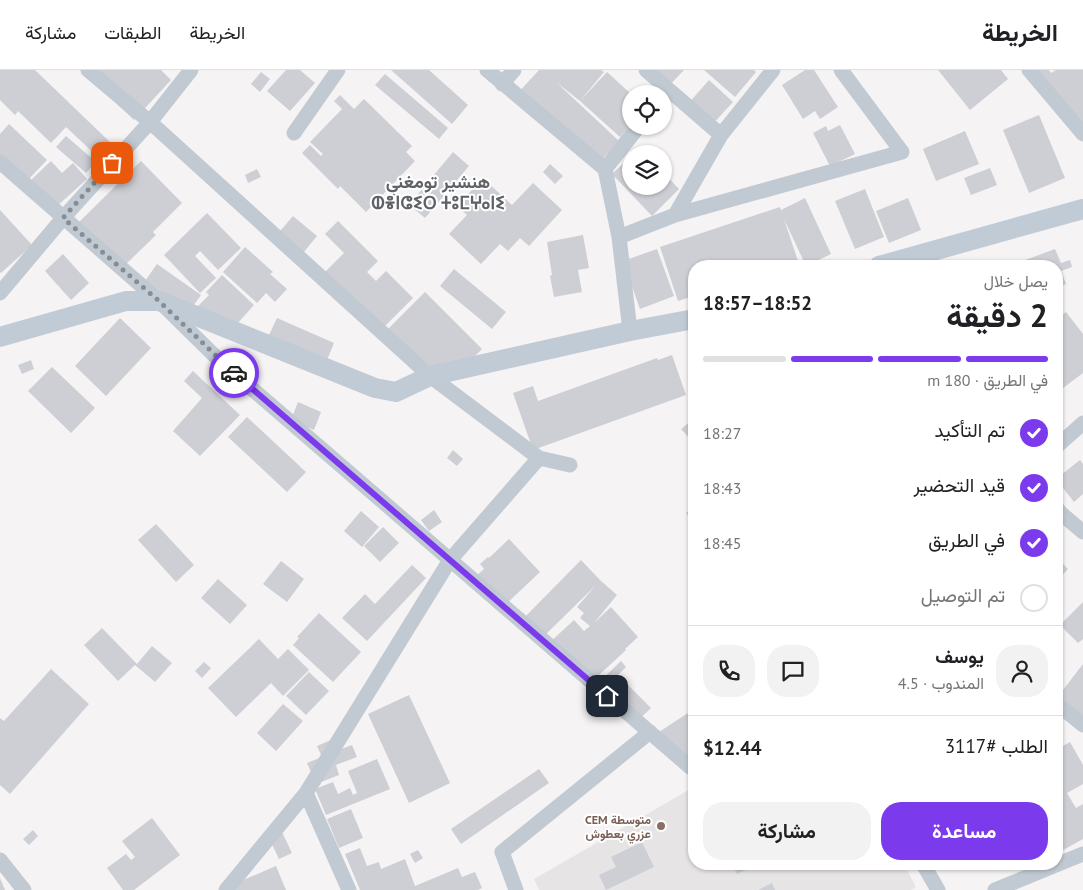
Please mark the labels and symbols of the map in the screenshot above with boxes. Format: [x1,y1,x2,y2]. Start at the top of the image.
pin [91,142,133,184]
district label: هنشير تومغني ⵀⴻⵏⵛⵉⵔ ⵜⵓⵎⵖⴰⵏⵉ [371,170,505,214]
courier [209,348,259,398]
pin [586,675,628,717]
place label: CEM متوسطة عزري بعطوش [585,812,651,844]
marker: CEM متوسطة عزري بعطوش [655,820,667,832]

